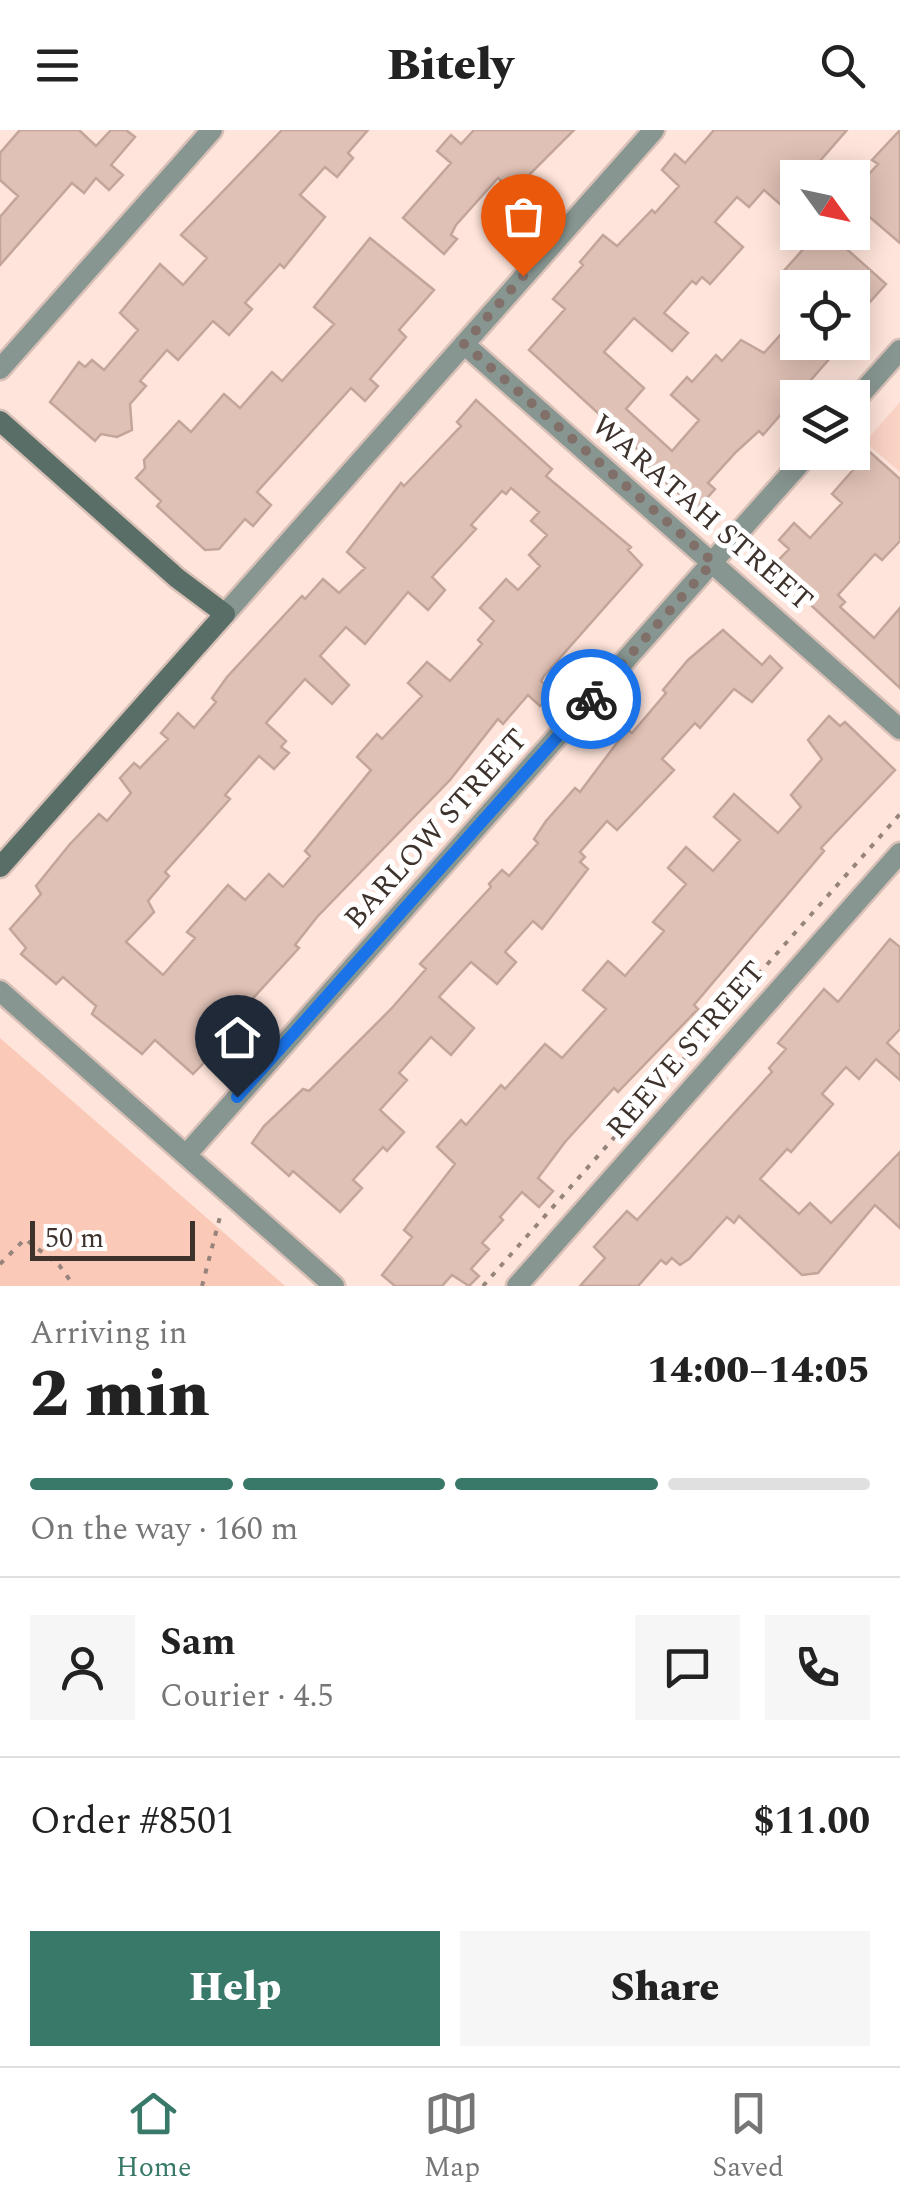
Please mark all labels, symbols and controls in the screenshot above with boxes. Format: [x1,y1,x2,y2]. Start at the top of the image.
text: Bitely [387,31,513,100]
icon: menu [30,38,85,93]
icon: search [815,38,870,93]
north arrow [780,160,870,250]
map controls [780,160,870,470]
pin [481,174,566,277]
icon: bag [496,189,551,244]
button: locate [780,270,870,360]
button: layers [780,380,870,470]
street label: WARATAH STREET [581,403,823,623]
courier [541,649,641,749]
icon: bike [564,672,619,727]
street label: BARLOW STREET [333,718,539,940]
street label: REEVE STREET [595,951,777,1149]
pin [195,995,280,1098]
icon: home [210,1010,265,1065]
scale bar [30,1216,195,1260]
text: 50 m [45,1217,104,1260]
text: Arriving in [30,1309,187,1358]
text: 14:00–14:05 [647,1342,870,1400]
text: 2 min [30,1346,210,1445]
text: On the way · 160 m [30,1505,298,1554]
text: Sam [160,1614,236,1672]
button: person [30,1615,135,1720]
button: chat [635,1615,740,1720]
button: phone [765,1615,870,1720]
text: Courier · 4.5 [160,1672,333,1721]
text: Order #8501 [30,1793,235,1851]
text: $11.00 [753,1793,870,1851]
button: Help [30,1931,440,2046]
button: Share [460,1931,870,2046]
tab: Home [116,2086,192,2189]
tab: Map [424,2086,480,2189]
tab: Saved [712,2086,784,2189]

